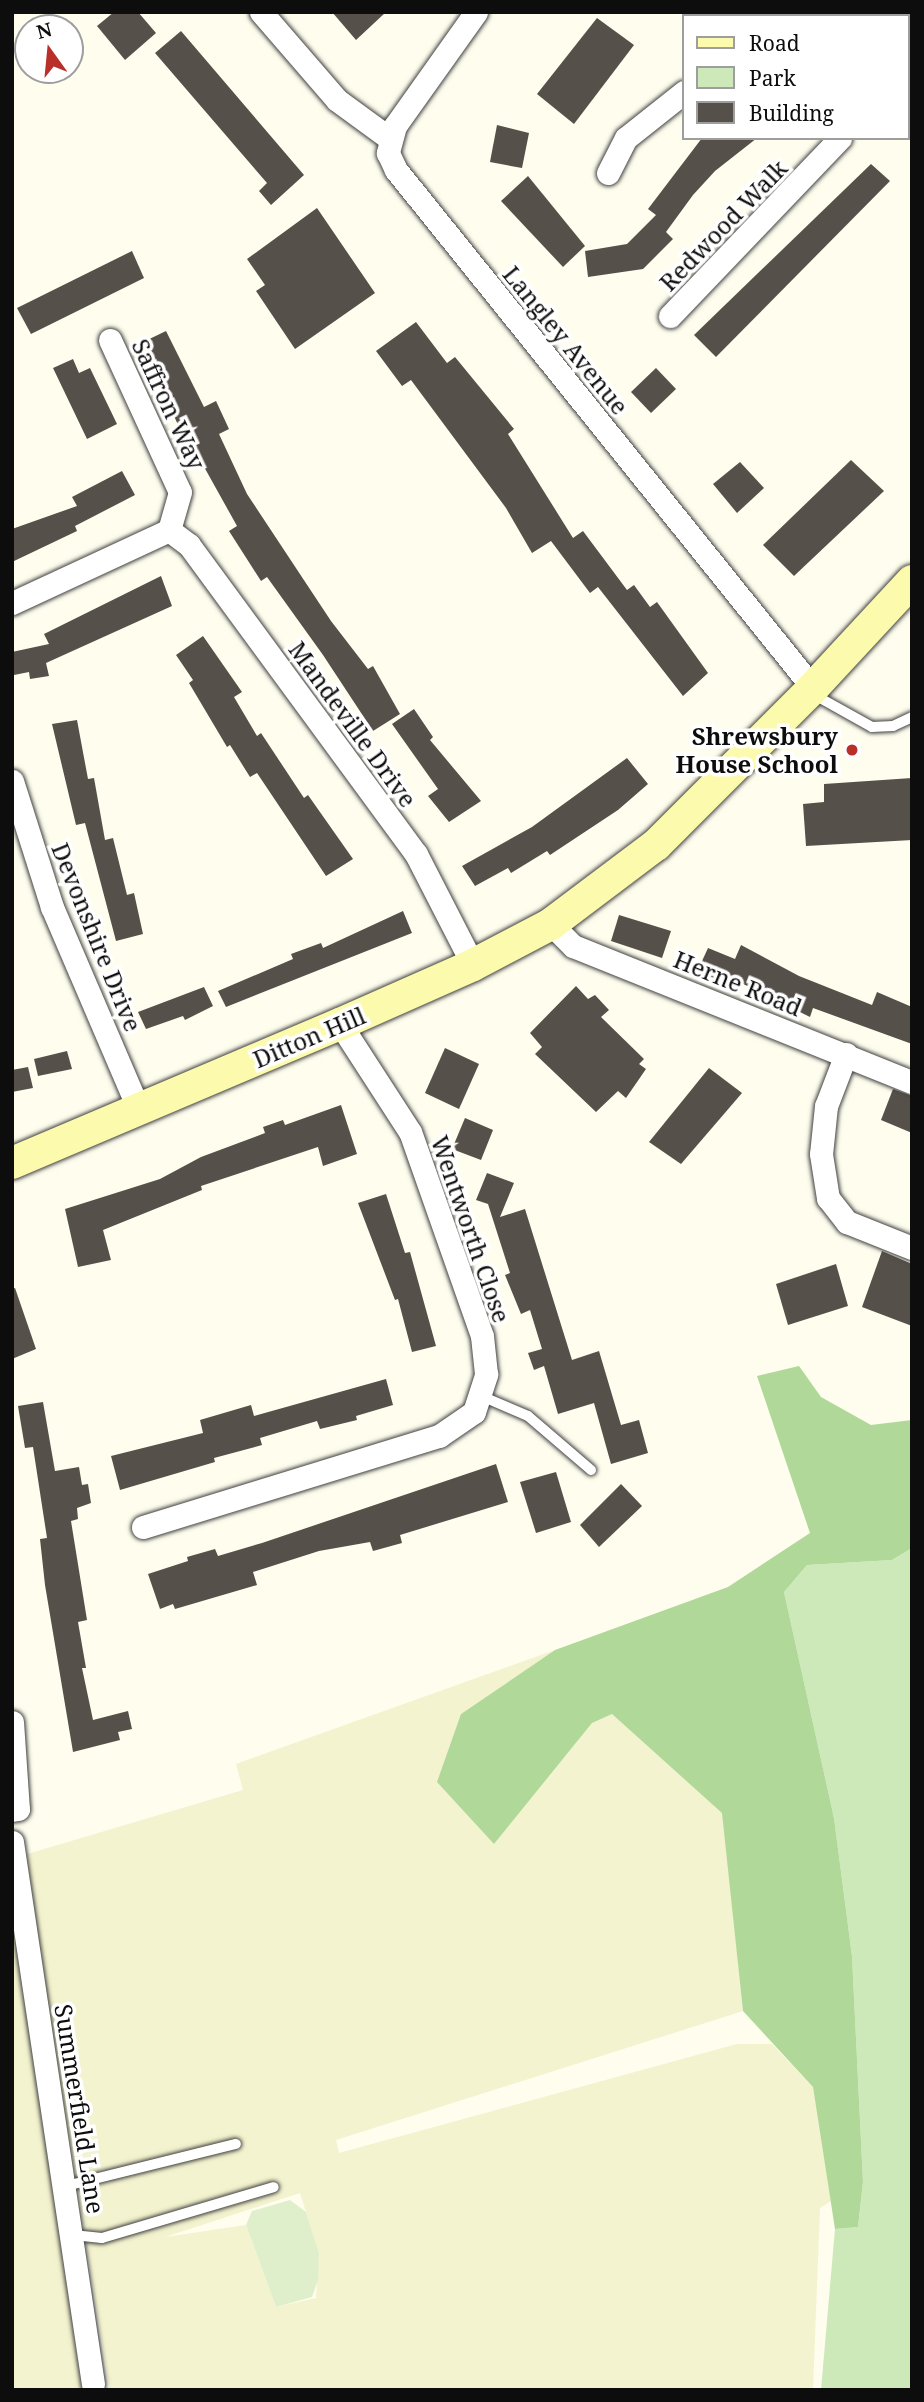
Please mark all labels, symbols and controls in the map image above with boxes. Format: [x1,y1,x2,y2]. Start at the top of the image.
north arrow [14,14,84,84]
legend [682,14,910,140]
text: N [33,16,55,45]
text: Road [749,29,800,57]
text: Park [749,64,796,92]
text: Building [749,99,834,127]
street label: Redwood Walk [653,153,793,297]
street label: Langley Avenue [497,260,635,420]
street label: Saffron Way [126,334,212,474]
street label: Mandeville Drive [283,636,423,812]
place label: Shrewsbury House School [676,722,838,778]
marker: Shrewsbury House School [844,742,860,758]
street label: Devonshire Drive [46,839,148,1035]
street label: Herne Road [670,944,806,1022]
street label: Ditton Hill [249,1000,369,1074]
street label: Wentworth Close [425,1132,517,1326]
street label: Summerfield Lane [49,2002,111,2216]

